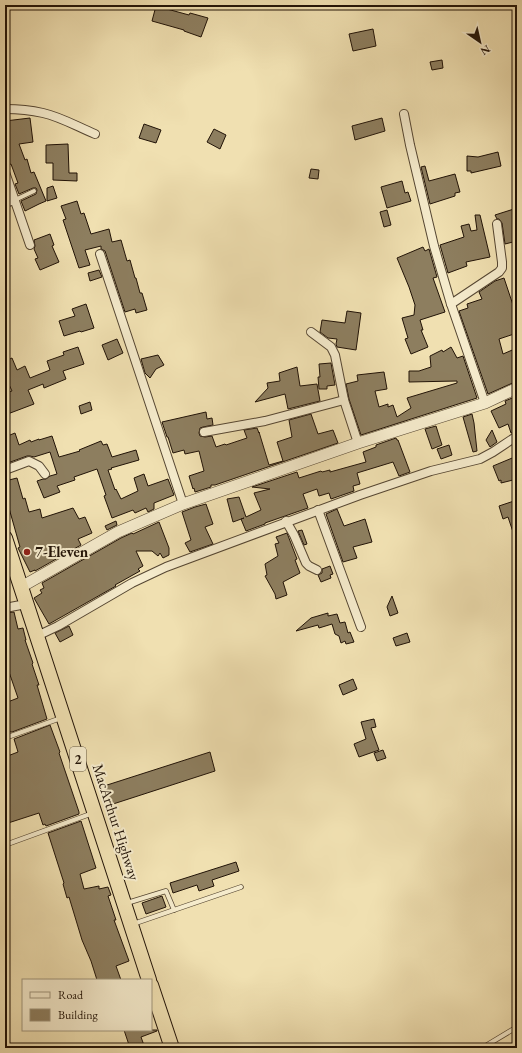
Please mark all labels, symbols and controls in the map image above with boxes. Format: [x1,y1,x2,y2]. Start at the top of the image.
north arrow [460,22,500,62]
text: N [478,42,493,59]
place label: 7-Eleven [35,542,89,561]
marker: 7-Eleven [22,547,32,557]
road number: 2 [70,747,86,771]
street label: MacArthur Highway [89,761,144,883]
legend [22,979,152,1031]
text: Road [58,987,84,1003]
text: Building [58,1007,99,1023]

